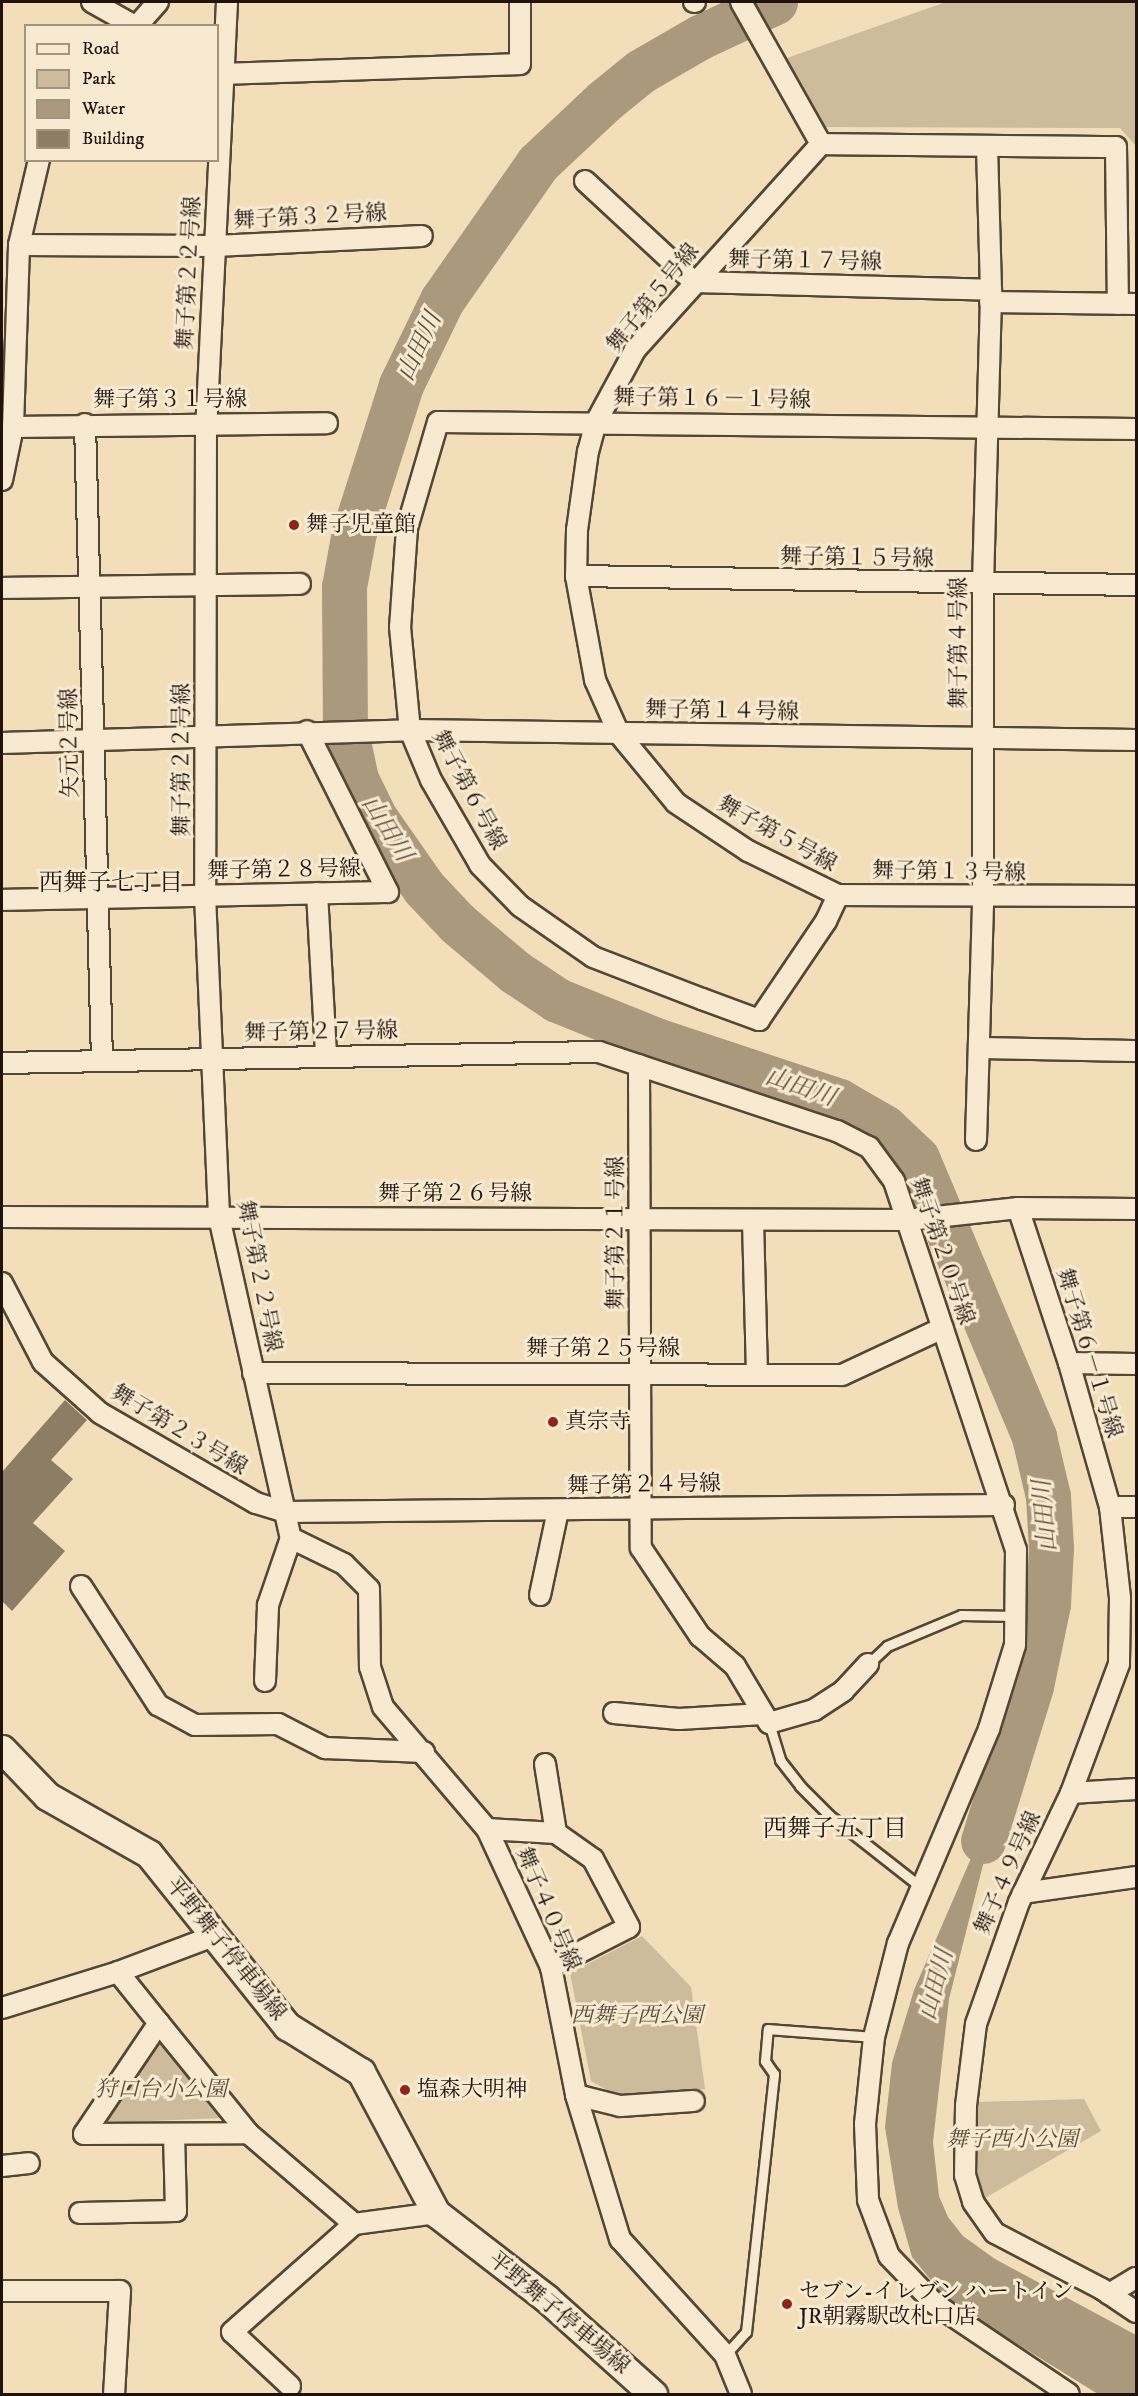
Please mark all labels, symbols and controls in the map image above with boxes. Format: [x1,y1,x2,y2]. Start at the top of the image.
legend [24,24,219,162]
text: Road [82,38,119,60]
text: Park [82,68,116,90]
text: Water [82,98,125,120]
text: Building [82,128,144,150]
street label: 舞子第２２号線 [172,195,206,351]
street label: 舞子第３２号線 [232,200,388,234]
street label: 舞子第５号線 [601,238,705,358]
street label: 舞子第１７号線 [728,246,882,276]
water label: 山田川 [392,308,448,386]
street label: 舞子第１６－１号線 [613,384,811,414]
street label: 舞子第３１号線 [93,387,247,413]
place label: 舞子児童館 [306,512,416,538]
marker: 舞子児童館 [287,518,301,532]
street label: 舞子第１５号線 [780,543,934,573]
street label: 舞子第４号線 [946,577,972,709]
street label: 舞子第２２号線 [169,683,195,837]
street label: 矢元２号線 [56,688,84,798]
street label: 舞子第１４号線 [645,696,799,726]
street label: 舞子第６号線 [426,726,512,854]
street label: 舞子第５号線 [713,790,841,878]
water label: 山田川 [355,791,417,867]
street label: 舞子第２８号線 [207,855,361,885]
street label: 舞子第１３号線 [872,857,1026,887]
district label: 西舞子七丁目 [39,870,183,898]
street label: 舞子第２７号線 [244,1017,398,1047]
water label: 山田川 [761,1063,839,1113]
street label: 舞子第２１号線 [603,1156,629,1310]
street label: 舞子第２０号線 [904,1174,980,1328]
street label: 舞子第２６号線 [378,1181,532,1207]
street label: 舞子第２２号線 [231,1198,287,1354]
street label: 舞子第６－１号線 [1051,1265,1127,1441]
street label: 舞子第２５号線 [526,1336,680,1362]
street label: 舞子第２３号線 [106,1379,252,1481]
place label: 真宗寺 [565,1409,631,1435]
marker: 真宗寺 [546,1415,560,1429]
street label: 舞子第２４号線 [567,1470,721,1500]
water label: 山田川 [1029,1479,1063,1553]
street label: 舞子４９号線 [969,1807,1047,1939]
district label: 西舞子五丁目 [763,1816,907,1844]
street label: 舞子４０号線 [510,1843,586,1975]
street label: 平野舞子停車場線 [160,1872,292,2026]
water label: 山田川 [914,1946,960,2024]
park label: 西舞子西公園 [571,2003,703,2029]
park label: 狩口台小公園 [95,2077,227,2103]
place label: 塩森大明神 [417,2077,527,2103]
marker: 塩森大明神 [398,2083,412,2097]
park label: 舞子西小公園 [946,2127,1078,2153]
street label: 平野舞子停車場線 [483,2246,635,2380]
place label: セブン-イレブン ハートイン JR朝霧駅改札口店 [799,2278,1077,2330]
marker: セブン-イレブン ハートイン JR朝霧駅改札口店 [780,2297,794,2311]

